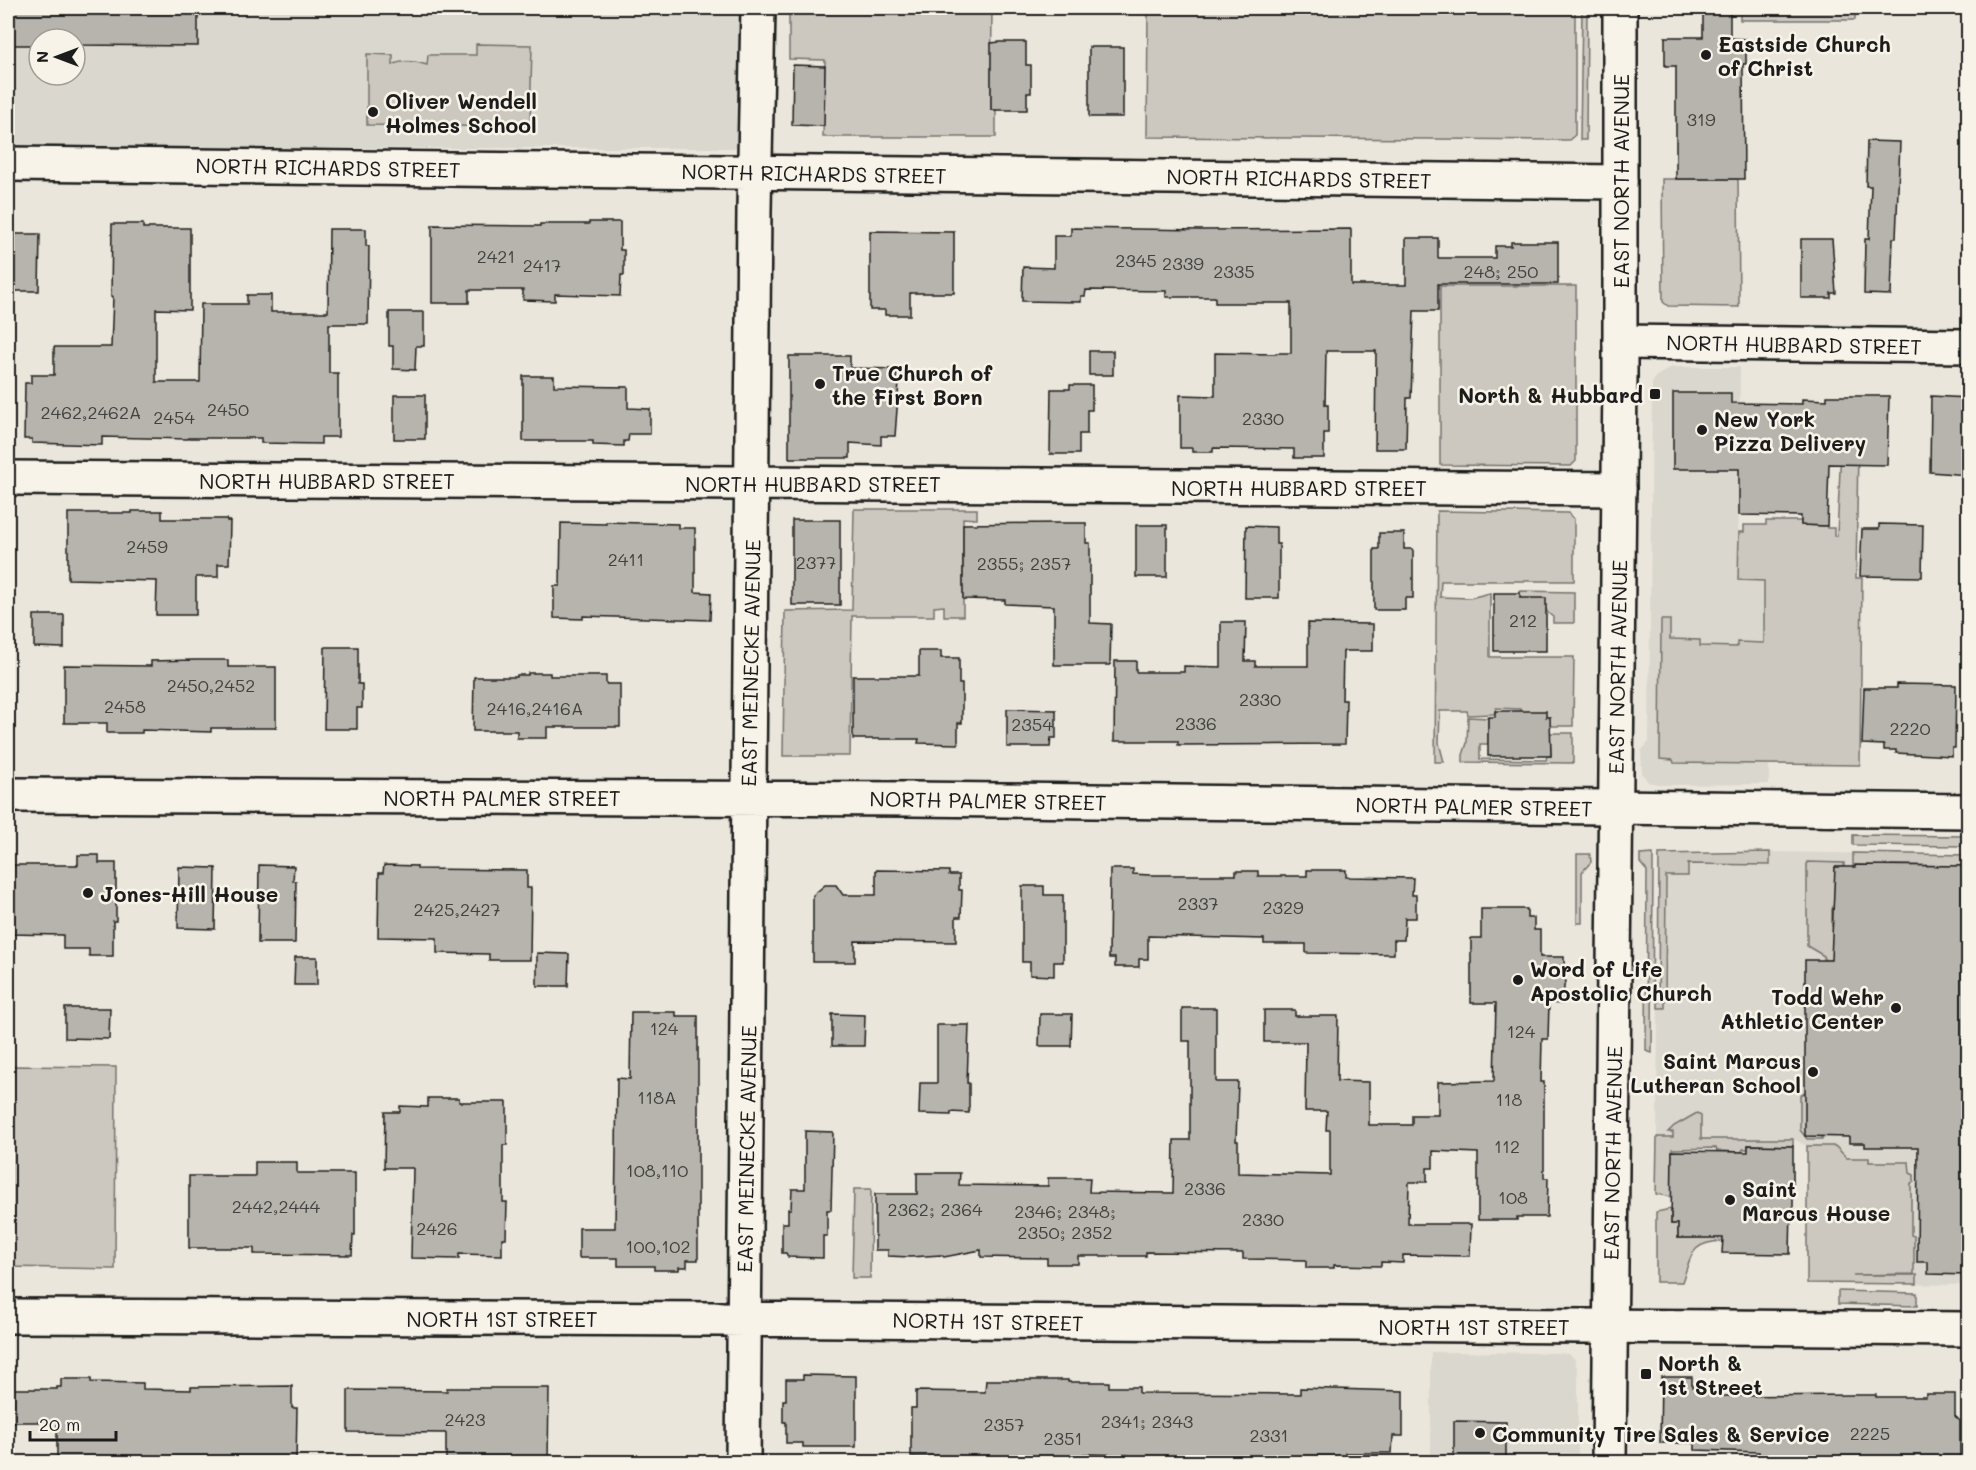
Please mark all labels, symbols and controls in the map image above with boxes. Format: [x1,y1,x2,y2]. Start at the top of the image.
north arrow [27,27,87,87]
place label: Eastside Church of Christ [1718,30,1891,81]
marker: Eastside Church of Christ [1699,48,1713,62]
text: N [31,51,52,63]
street label: EAST NORTH AVENUE [1607,74,1634,288]
place label: Oliver Wendell Holmes School [385,87,537,138]
marker: Oliver Wendell Holmes School [366,105,380,119]
house number: 319 [1686,107,1716,131]
street label: NORTH RICHARDS STREET [195,151,461,183]
street label: NORTH RICHARDS STREET [681,157,947,189]
street label: NORTH RICHARDS STREET [1166,162,1432,194]
house number: 2421 [477,244,515,268]
house number: 2345 [1115,248,1157,272]
house number: 2339 [1162,251,1204,275]
house number: 2417 [523,253,561,277]
house number: 2335 [1213,259,1255,283]
house number: 248; 250 [1464,259,1538,283]
street label: NORTH HUBBARD STREET [1666,328,1922,360]
place label: True Church of the First Born [832,359,993,410]
marker: True Church of the First Born [813,377,827,391]
place label: North & Hubbard [1458,381,1643,408]
marker: North & Hubbard [1648,387,1662,401]
house number: 2450 [207,397,249,421]
house number: 2462,2462A [41,400,141,424]
house number: 2454 [153,405,195,429]
place label: New York Pizza Delivery [1714,405,1866,457]
house number: 2330 [1242,406,1284,430]
marker: New York Pizza Delivery [1695,423,1709,437]
street label: NORTH HUBBARD STREET [199,467,455,494]
street label: NORTH HUBBARD STREET [685,470,941,497]
street label: NORTH HUBBARD STREET [1171,474,1427,501]
house number: 2459 [126,534,168,558]
street label: EAST MEINECKE AVENUE [734,539,766,787]
house number: 2411 [608,547,644,571]
house number: 2377 [796,550,836,574]
house number: 2355; 2357 [977,551,1071,575]
street label: EAST NORTH AVENUE [1602,560,1632,774]
house number: 212 [1509,608,1537,632]
house number: 2450,2452 [167,673,255,697]
house number: 2330 [1239,687,1281,711]
house number: 2458 [104,694,146,718]
house number: 2416,2416A [487,696,583,720]
house number: 2336 [1175,711,1217,735]
house number: 2354 [1011,712,1053,736]
house number: 2220 [1889,716,1931,740]
street label: NORTH PALMER STREET [383,784,621,811]
street label: NORTH PALMER STREET [869,784,1107,816]
street label: NORTH PALMER STREET [1355,790,1593,822]
place label: Jones-Hill House [100,880,278,907]
marker: Jones-Hill House [81,886,95,900]
house number: 2337 [1177,891,1219,915]
house number: 2329 [1262,895,1304,919]
house number: 2425,2427 [413,897,501,921]
place label: Word of Life Apostolic Church [1530,955,1712,1006]
marker: Word of Life Apostolic Church [1511,973,1525,987]
place label: Todd Wehr Athletic Center [1720,983,1884,1034]
marker: Todd Wehr Athletic Center [1889,1001,1903,1015]
house number: 124 [650,1016,679,1040]
house number: 124 [1507,1019,1536,1043]
street label: EAST MEINECKE AVENUE [730,1025,762,1273]
street label: EAST NORTH AVENUE [1597,1046,1627,1260]
place label: Saint Marcus Lutheran School [1630,1047,1801,1098]
marker: Saint Marcus Lutheran School [1806,1065,1820,1079]
house number: 118A [637,1085,677,1109]
house number: 118 [1496,1087,1523,1111]
house number: 112 [1494,1134,1520,1158]
house number: 108,110 [626,1158,688,1182]
place label: Saint Marcus House [1742,1175,1890,1226]
house number: 2336 [1184,1176,1226,1200]
house number: 108 [1498,1185,1528,1209]
marker: Saint Marcus House [1723,1193,1737,1207]
house number: 2442,2444 [232,1194,321,1218]
house number: 2362; 2364 [887,1197,983,1221]
house number: 2346; 2348; 2350; 2352 [1014,1199,1116,1244]
house number: 2330 [1242,1207,1284,1231]
house number: 2426 [416,1216,458,1240]
house number: 100,102 [626,1234,690,1258]
street label: NORTH 1ST STREET [406,1305,598,1332]
street label: NORTH 1ST STREET [892,1306,1084,1336]
street label: NORTH 1ST STREET [1378,1313,1570,1340]
place label: North & 1st Street [1658,1349,1763,1400]
marker: North & 1st Street [1639,1367,1653,1381]
scale bar [30,1404,116,1442]
house number: 2423 [444,1407,486,1431]
house number: 2341; 2343 [1101,1409,1193,1433]
text: 20 m [39,1412,80,1436]
house number: 2357 [983,1412,1025,1436]
place label: Community Tire Sales & Service [1492,1420,1829,1448]
house number: 2225 [1850,1421,1890,1445]
house number: 2331 [1249,1423,1289,1447]
house number: 2351 [1043,1426,1083,1450]
marker: Community Tire Sales & Service [1473,1426,1487,1440]

